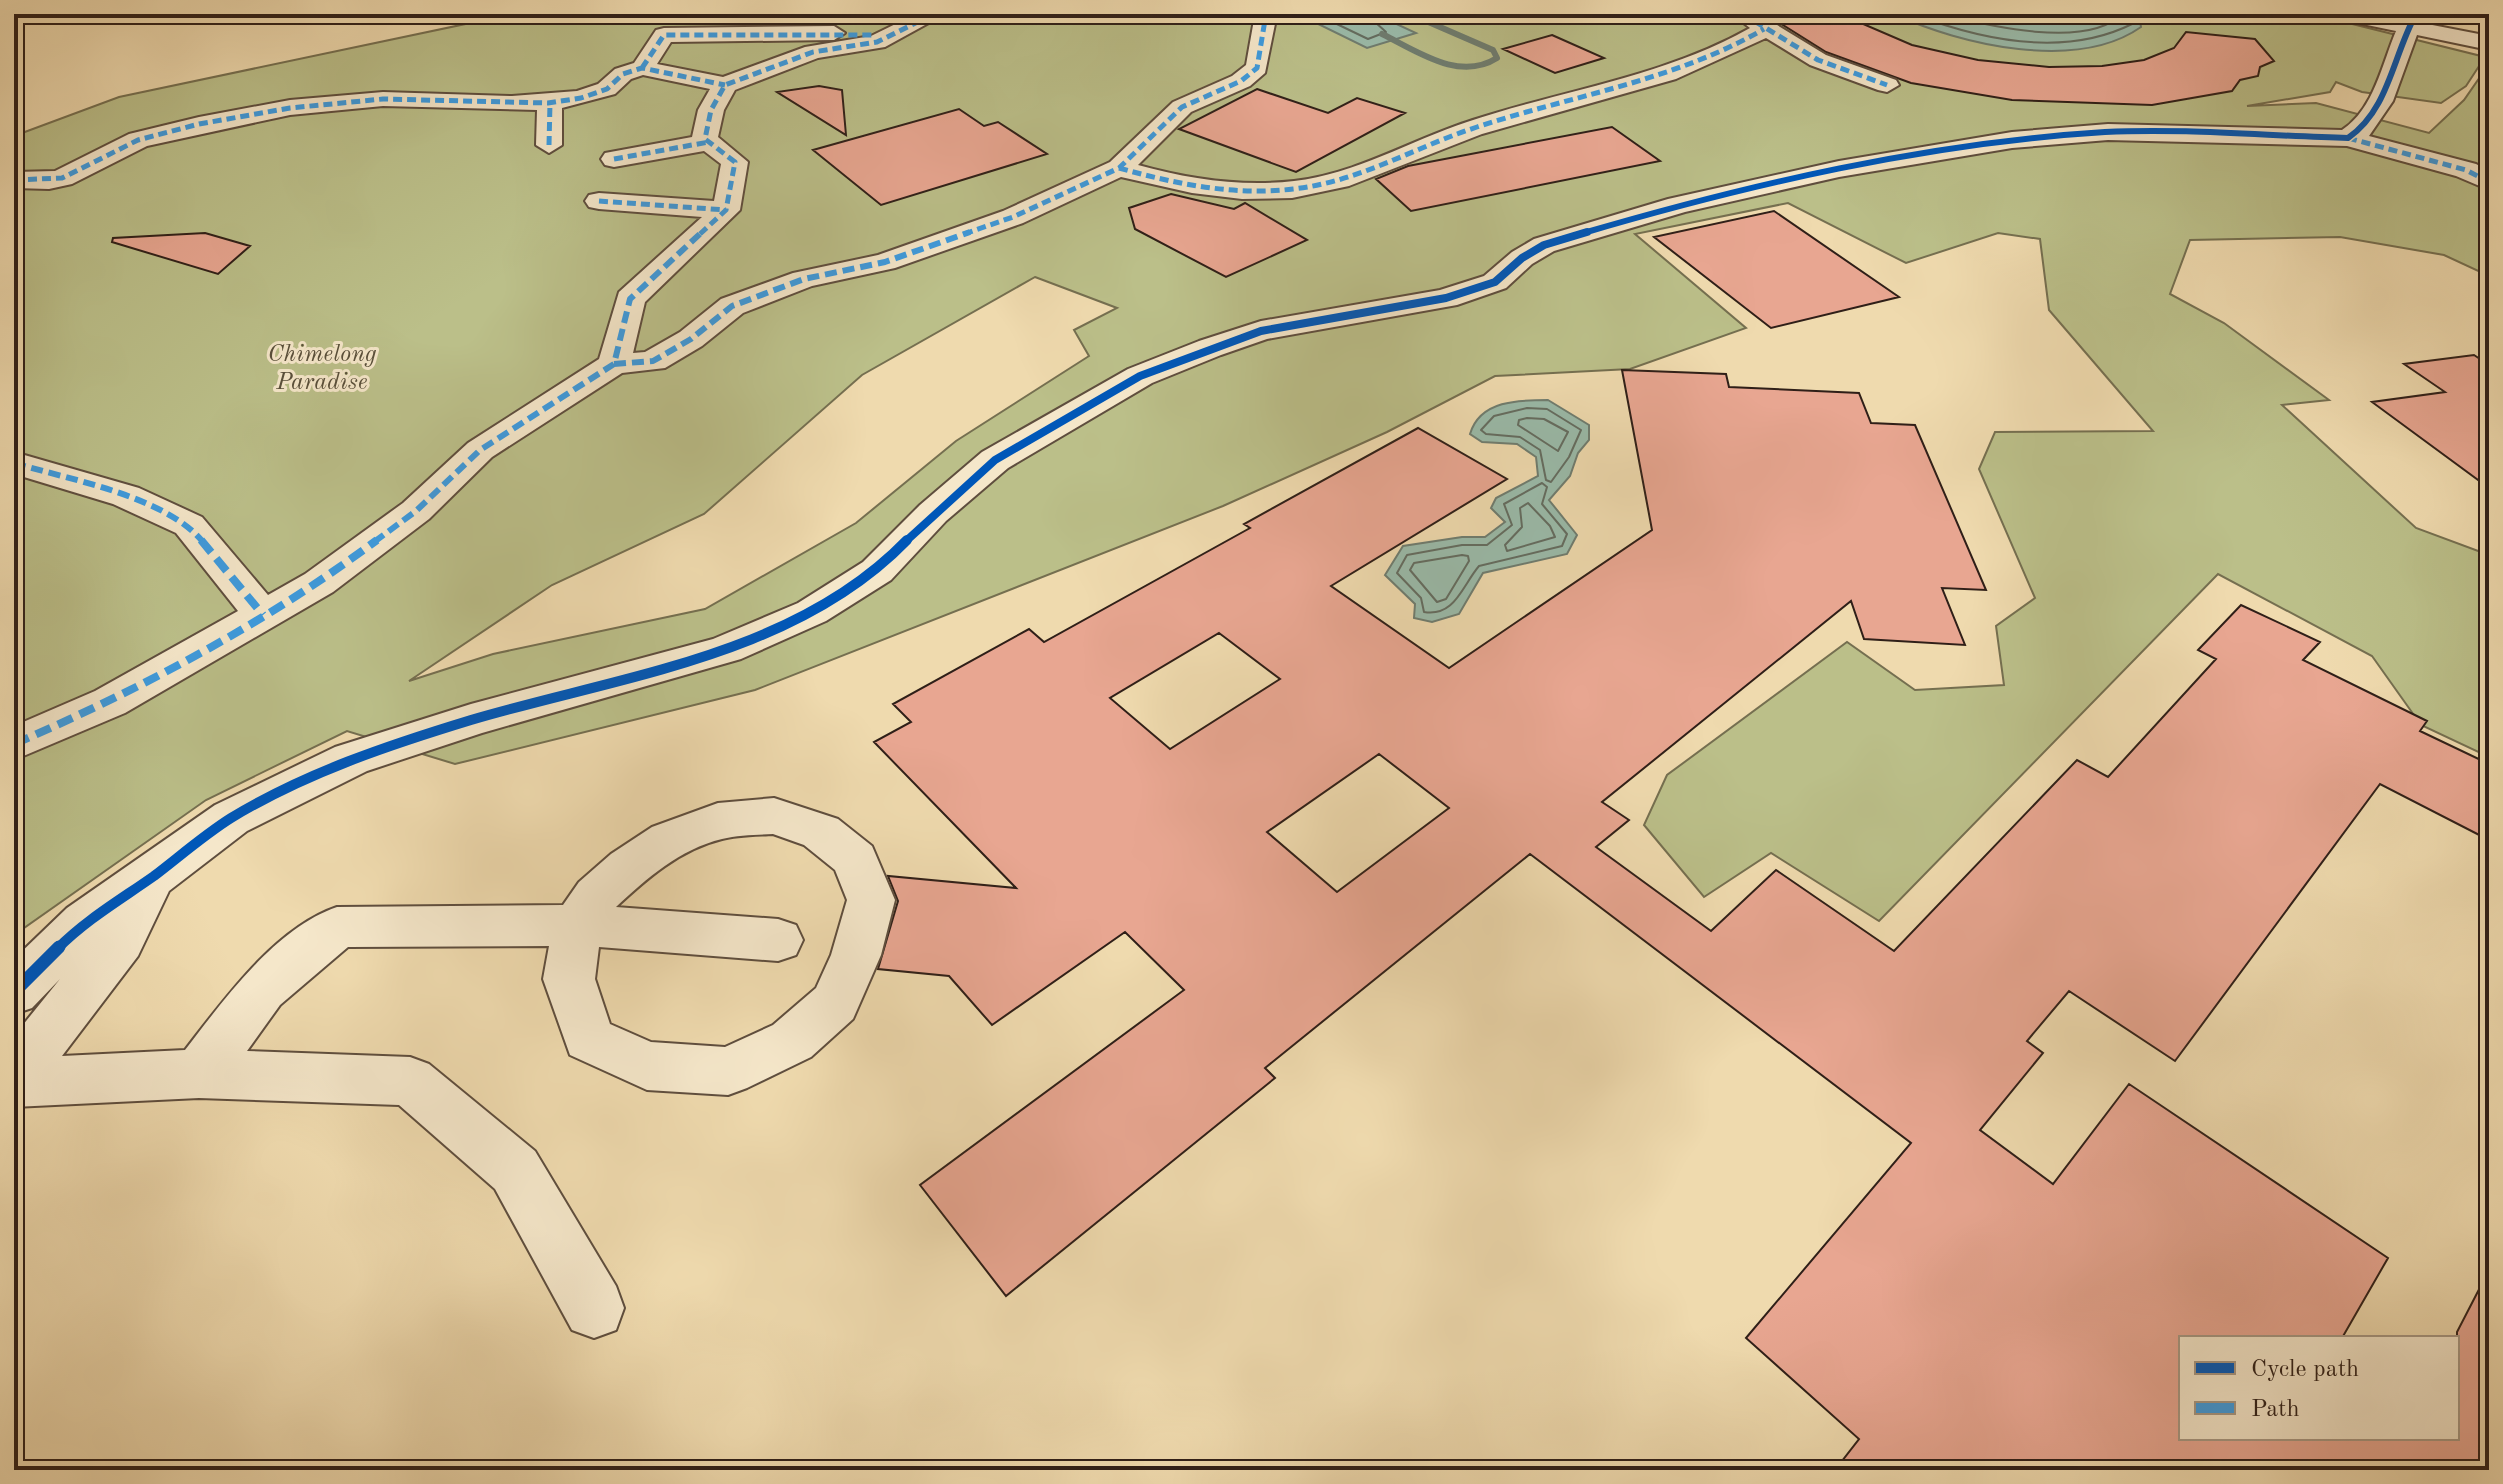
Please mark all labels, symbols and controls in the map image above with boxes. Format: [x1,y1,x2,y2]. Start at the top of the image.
park label: Chimelong Paradise [268,343,377,395]
legend [2179,1336,2459,1440]
text: Cycle path [2251,1358,2359,1382]
text: Path [2251,1398,2300,1422]

